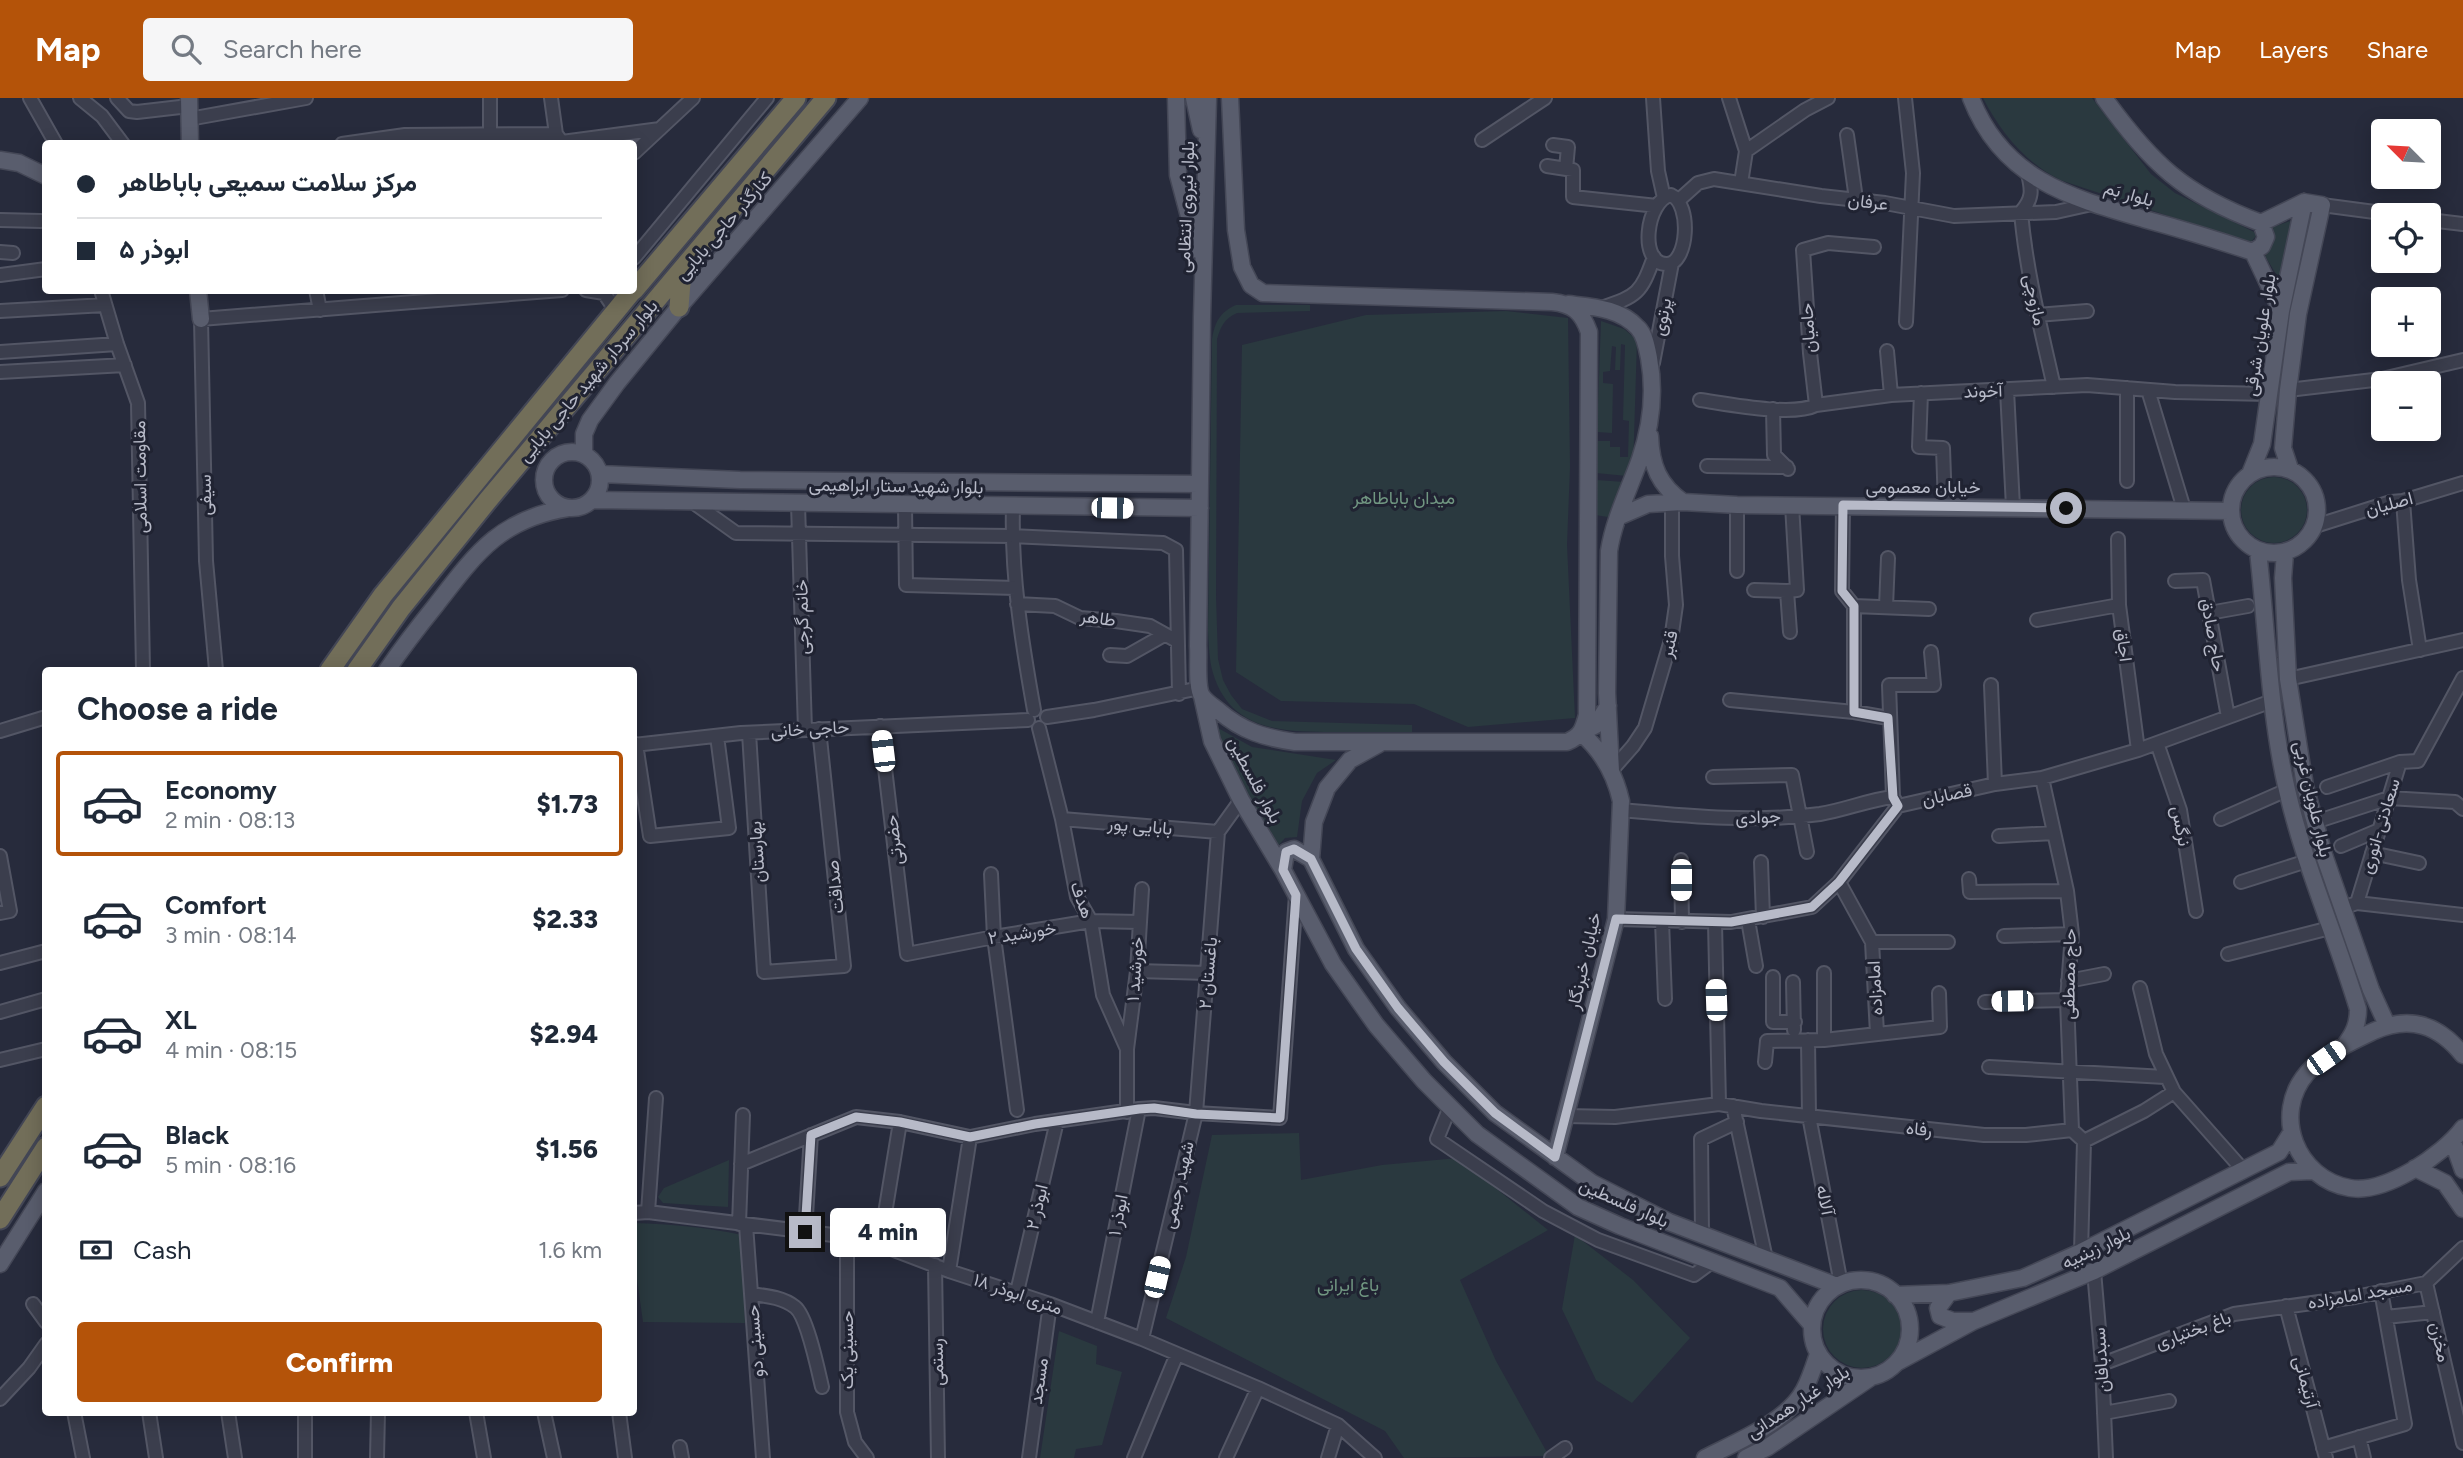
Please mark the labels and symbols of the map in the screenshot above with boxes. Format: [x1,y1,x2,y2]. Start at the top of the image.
north arrow [2371,119,2441,189]
street label: بلوار نیروی انتظامی [1173,141,1199,273]
street label: کنارگذر حاجی بابایی [671,167,777,285]
street label: بلوار بَم [2101,176,2156,213]
street label: عرفان [1847,189,1889,215]
street label: مازوچی [2018,272,2051,328]
street label: بلوار علویان شرقی [2239,272,2281,398]
street label: بلوار سردار شهید حاجی بابایی [514,295,662,467]
street label: پرتوی [1648,296,1677,338]
street label: حامیان [1795,302,1821,354]
street label: آخوند [1963,379,2005,403]
street label: مقاومت اسلامی [128,420,152,534]
street label: بلوار شهید ستار ابراهیمی [809,473,983,499]
street label: سیفی [194,474,216,516]
street label: خیابان معصومی [1866,476,1980,498]
park label: میدان باباطاهر [1352,487,1455,509]
street label: اصلیان [2363,487,2415,521]
route start [2050,492,2082,524]
car [1091,497,1134,519]
street label: خانم گرجی [790,579,815,655]
street label: حاج صادق [2195,597,2230,674]
street label: طاهر [1078,604,1117,631]
street label: اجاق [2111,627,2137,663]
street label: قنبر [1655,628,1683,661]
street label: حاجی خانی [770,716,850,742]
car [871,729,896,773]
street label: بلوار فلسطین [1223,733,1287,827]
street label: بلوار علویان غربی [2289,739,2337,859]
street label: سعادتی-انوری [2355,776,2405,876]
street label: قصابان [1920,779,1974,811]
street label: نرگس [2166,804,2196,848]
street label: جوادی [1735,805,1781,829]
street label: بابایی پور [1106,812,1173,841]
street label: حضرتی [880,814,908,866]
street label: بهارستان [744,820,770,884]
street label: صداقت [821,859,849,915]
car [1671,859,1692,901]
street label: هدف [1065,879,1099,921]
street label: خیابان خبرنگار [1562,910,1606,1013]
street label: خورشید ۲ [986,917,1058,949]
street label: حاج مصطفی [2057,928,2082,1020]
street label: خورشید ۱ [1122,936,1148,1002]
street label: باغستان ۲ [1194,936,1222,1010]
street label: امامزاده [1863,960,1887,1016]
car [1705,979,1728,1021]
car [1991,990,2034,1012]
car [2303,1037,2350,1079]
street label: رفاه [1905,1117,1933,1141]
street label: شهید رحیمی [1157,1139,1199,1231]
street label: بلوار فلسطین [1576,1174,1672,1232]
street label: ابوذر ۲ [1021,1182,1053,1232]
street label: آلاله [1811,1183,1839,1219]
street label: ابوذر ۱ [1103,1192,1133,1238]
callout: 4 min [830,1208,945,1256]
route end [789,1216,821,1248]
street label: بلوار زینبیه [2058,1222,2134,1274]
car [1143,1254,1172,1300]
street label: ۱۸ متری ابوذر [971,1269,1065,1319]
park label: باغ ایرانی [1317,1274,1379,1297]
street label: مسجد امامزاده [2306,1274,2414,1314]
street label: حسینی دو [741,1304,769,1378]
street label: باغ بختیاری [2152,1306,2234,1355]
street label: حسینی یک [836,1311,858,1389]
street label: مخزن [2425,1320,2455,1364]
street label: سبدبافان [2088,1327,2114,1393]
street label: رستمی [926,1338,948,1386]
street label: آرتیمانی [2289,1354,2324,1412]
street label: مسجد [1025,1356,1053,1406]
street label: بلوار غبار همدانی [1742,1361,1854,1443]

